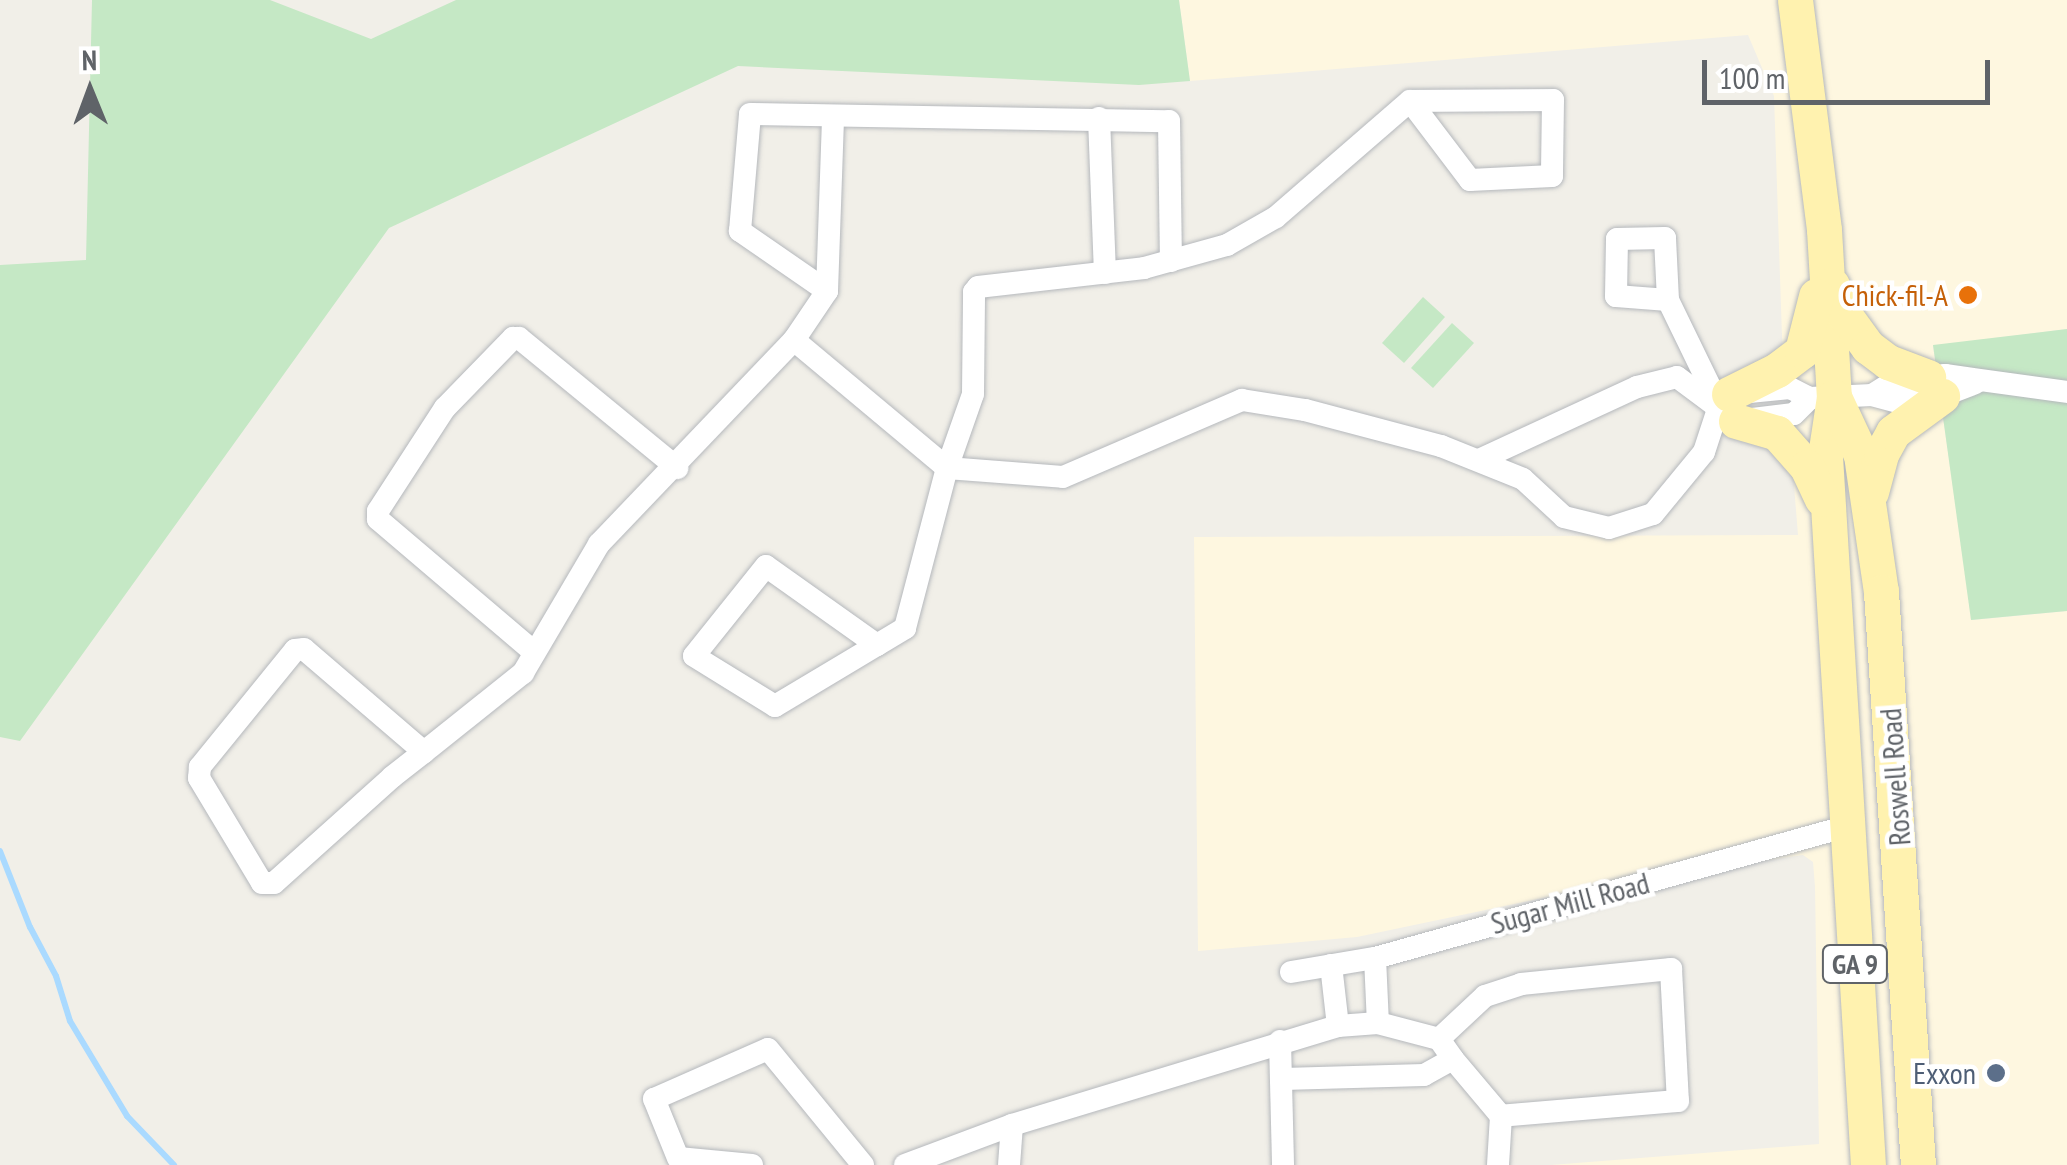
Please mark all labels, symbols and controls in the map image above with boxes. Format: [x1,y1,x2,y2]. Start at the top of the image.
north arrow [40,40,140,140]
scale bar [1707,40,1994,102]
text: N [82,41,97,78]
text: 100 m [1719,58,1785,97]
place label: Chick-fil-A [1842,277,1948,313]
marker: Chick-fil-A [1957,284,1979,306]
street label: Roswell Road [1872,707,1918,847]
street label: Sugar Mill Road [1487,865,1653,941]
road number: GA 9 [1820,941,1890,987]
place label: Exxon [1913,1055,1976,1091]
marker: Exxon [1985,1062,2007,1084]

